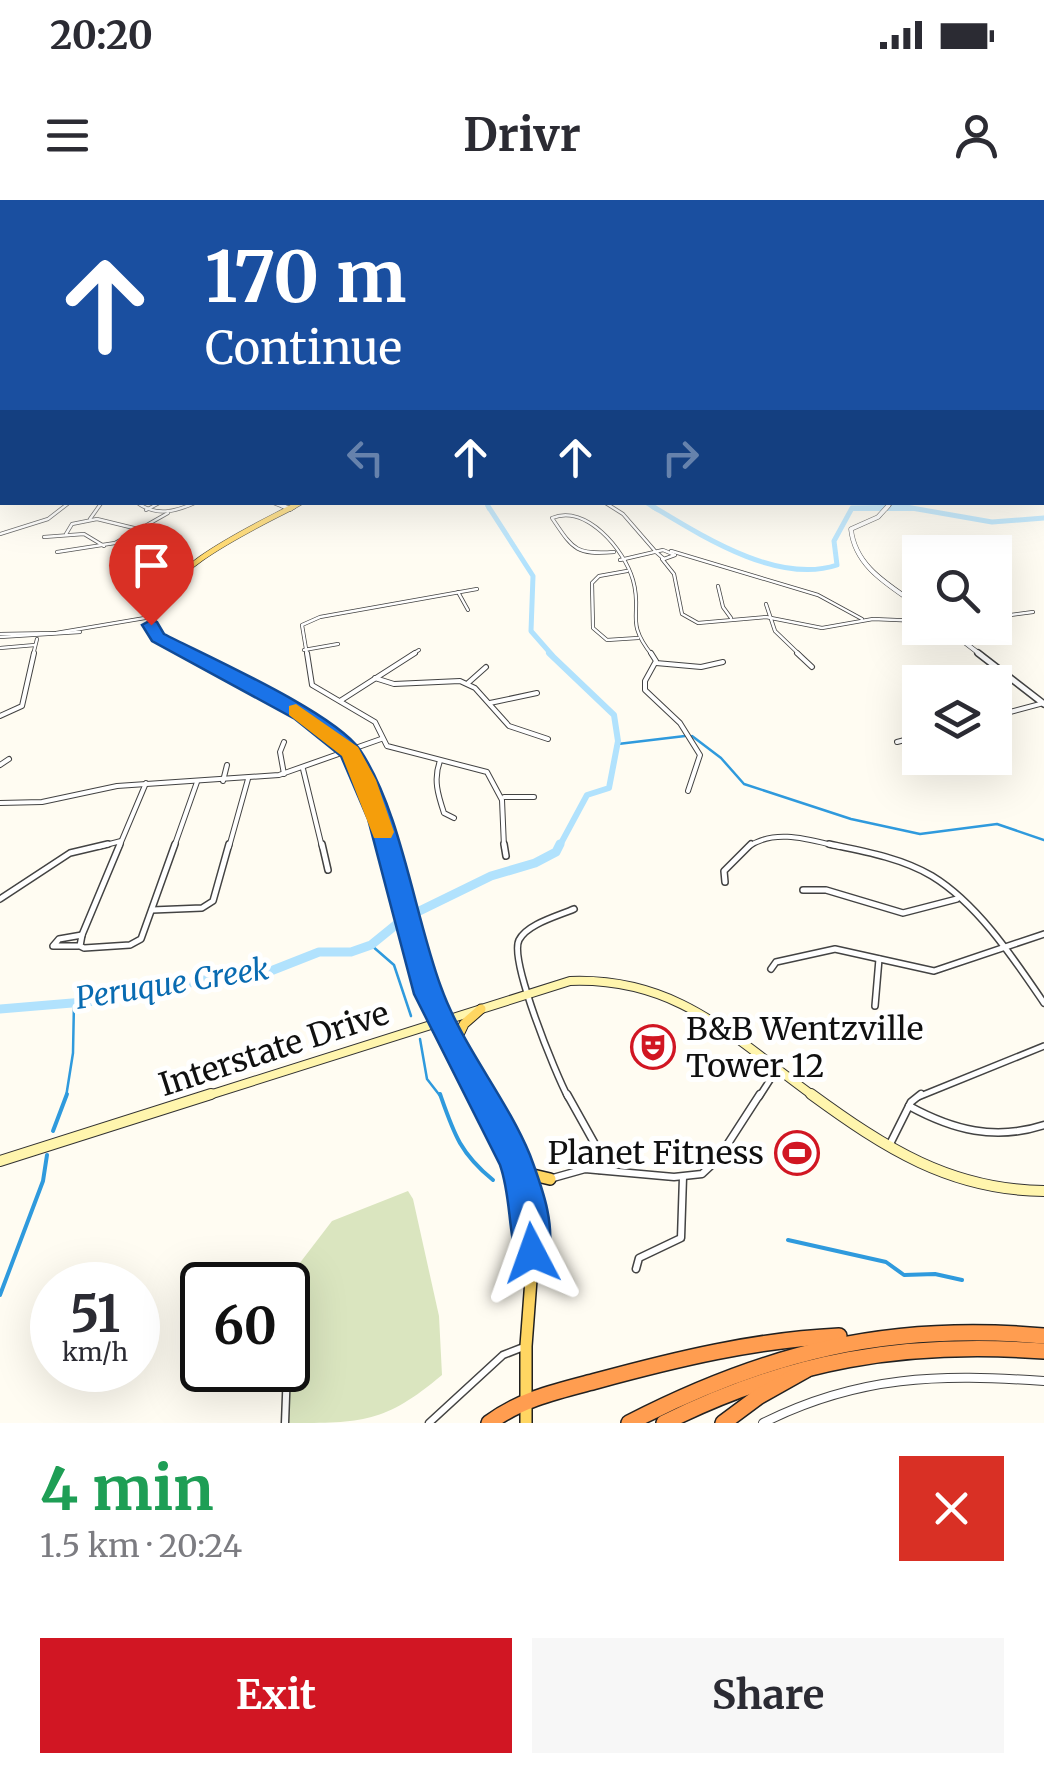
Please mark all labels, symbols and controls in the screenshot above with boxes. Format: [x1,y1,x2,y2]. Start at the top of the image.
text: 20:20 [50,12,153,59]
text: Drivr [463,107,581,163]
icon: menu [40,108,95,163]
icon: person [949,108,1004,163]
text: 170 m [205,233,406,321]
icon: ahead [40,240,170,370]
text: Continue [205,320,402,376]
icon: left [338,430,393,485]
icon: ahead [443,430,498,485]
icon: ahead [548,430,603,485]
icon: right [653,430,708,485]
pin [109,523,194,626]
map controls [902,535,1012,775]
button: search [902,535,1012,645]
icon: arrive [124,538,179,593]
button: layers [902,665,1012,775]
water label: Peruque Creek [73,949,272,1017]
street label: Interstate Drive [154,993,394,1105]
place label: B&B Wentzville Tower 12 [686,1009,923,1086]
theatre icon: B&B Wentzville Tower 12 [630,1024,676,1070]
sports icon: Planet Fitness [774,1130,820,1176]
place label: Planet Fitness [547,1133,764,1173]
position arrow [480,1201,584,1305]
speed limit sign: 60 [180,1262,310,1392]
text: 51 [70,1283,120,1346]
text: km/h [62,1336,128,1368]
text: 4 min [40,1451,214,1526]
button: close [899,1456,1004,1561]
text: 1.5 km · 20:24 [40,1526,242,1566]
button: Exit [40,1638,512,1753]
button: Share [532,1638,1004,1753]

